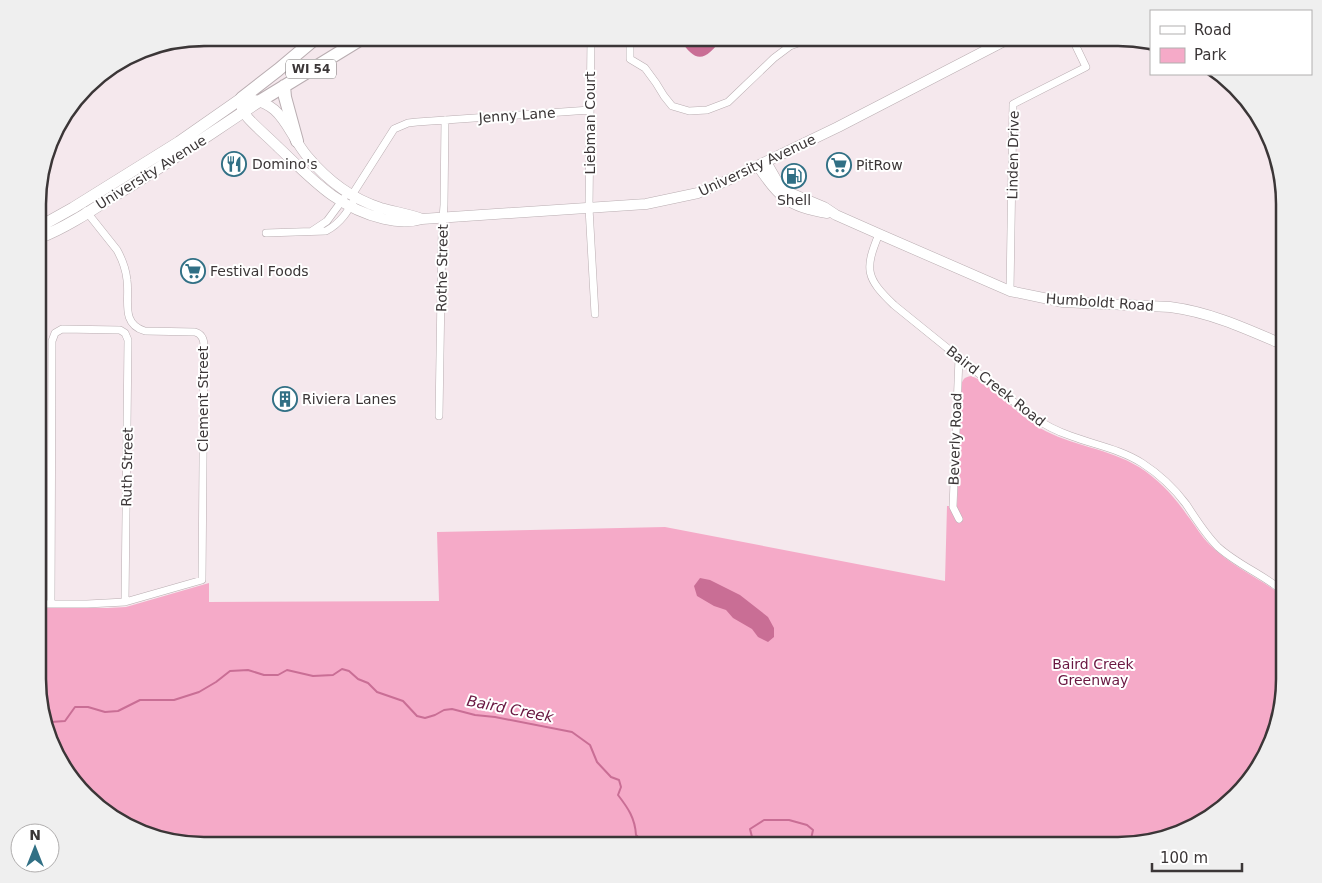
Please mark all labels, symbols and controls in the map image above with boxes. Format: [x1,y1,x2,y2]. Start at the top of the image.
legend [1150,10,1312,75]
text: Road [1194,21,1232,39]
text: Park [1194,46,1227,64]
road number: WI 54 [286,60,336,78]
street label: Liebman Court [582,71,598,175]
street label: Jenny Lane [477,104,556,126]
street label: Linden Drive [1004,111,1022,199]
street label: University Avenue [696,131,818,199]
street label: University Avenue [93,132,209,212]
restaurant icon: Domino's [221,151,247,177]
supermarket icon: PitRow [826,152,852,178]
place label: Domino's [252,156,317,172]
place label: PitRow [856,157,903,173]
fuel station icon: Shell [781,163,807,189]
place label: Shell [777,192,811,208]
street label: Rothe Street [433,224,451,312]
supermarket icon: Festival Foods [180,258,206,284]
place label: Festival Foods [210,263,309,279]
street label: Humboldt Road [1045,290,1155,314]
street label: Baird Creek Road [943,342,1049,430]
street label: Clement Street [195,346,211,452]
building icon: Riviera Lanes [272,386,298,412]
place label: Riviera Lanes [302,391,396,407]
street label: Beverly Road [945,392,965,486]
street label: Ruth Street [118,427,136,507]
park label: Baird Creek Greenway [1052,656,1135,688]
water label: Baird Creek [465,692,556,726]
north arrow [10,823,60,873]
text: N [29,827,41,843]
scale bar [1152,840,1242,872]
text: 100 m [1160,849,1208,867]

